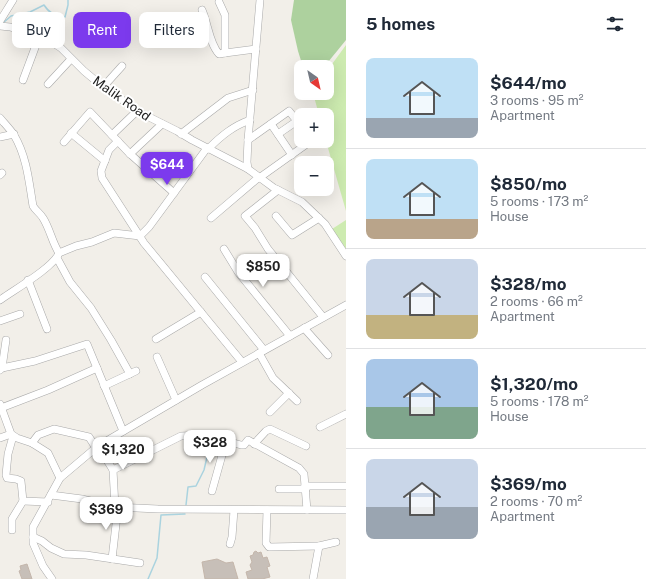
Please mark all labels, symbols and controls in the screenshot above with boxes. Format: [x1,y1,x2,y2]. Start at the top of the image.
chip: Buy [12,12,65,48]
chip: Rent [73,12,131,48]
chip: Filters [139,12,209,48]
icon: filters [604,13,626,35]
text: 5 homes [366,14,435,34]
north arrow [294,60,334,100]
map controls [294,60,334,196]
street label: Malik Road [90,73,153,124]
text: $644/mo [490,73,567,93]
icon: home [398,74,446,122]
text: 3 rooms · 95 m² [490,93,584,108]
button: + [294,108,334,148]
text: Apartment [490,108,555,123]
pin: $644 [143,152,191,186]
button: − [294,156,334,196]
text: $644 [150,157,184,172]
text: $850/mo [490,174,567,194]
icon: home [398,175,446,223]
text: 5 rooms · 173 m² [490,194,588,209]
text: House [490,209,529,224]
pin: $850 [239,254,287,288]
text: $850 [246,259,280,274]
text: $328/mo [490,274,567,294]
icon: home [398,275,446,323]
text: 2 rooms · 66 m² [490,294,583,309]
text: Apartment [490,309,555,324]
text: $1,320/mo [490,374,578,394]
icon: home [398,375,446,423]
text: 5 rooms · 178 m² [490,394,589,409]
text: House [490,409,529,424]
pin: $328 [186,430,234,464]
text: $328 [193,435,227,450]
pin: $1,320 [90,437,156,471]
text: $1,320 [101,442,145,457]
text: $369/mo [490,474,567,494]
icon: home [398,475,446,523]
text: 2 rooms · 70 m² [490,494,582,509]
pin: $369 [82,497,130,531]
text: $369 [89,502,123,517]
text: Apartment [490,509,555,524]

